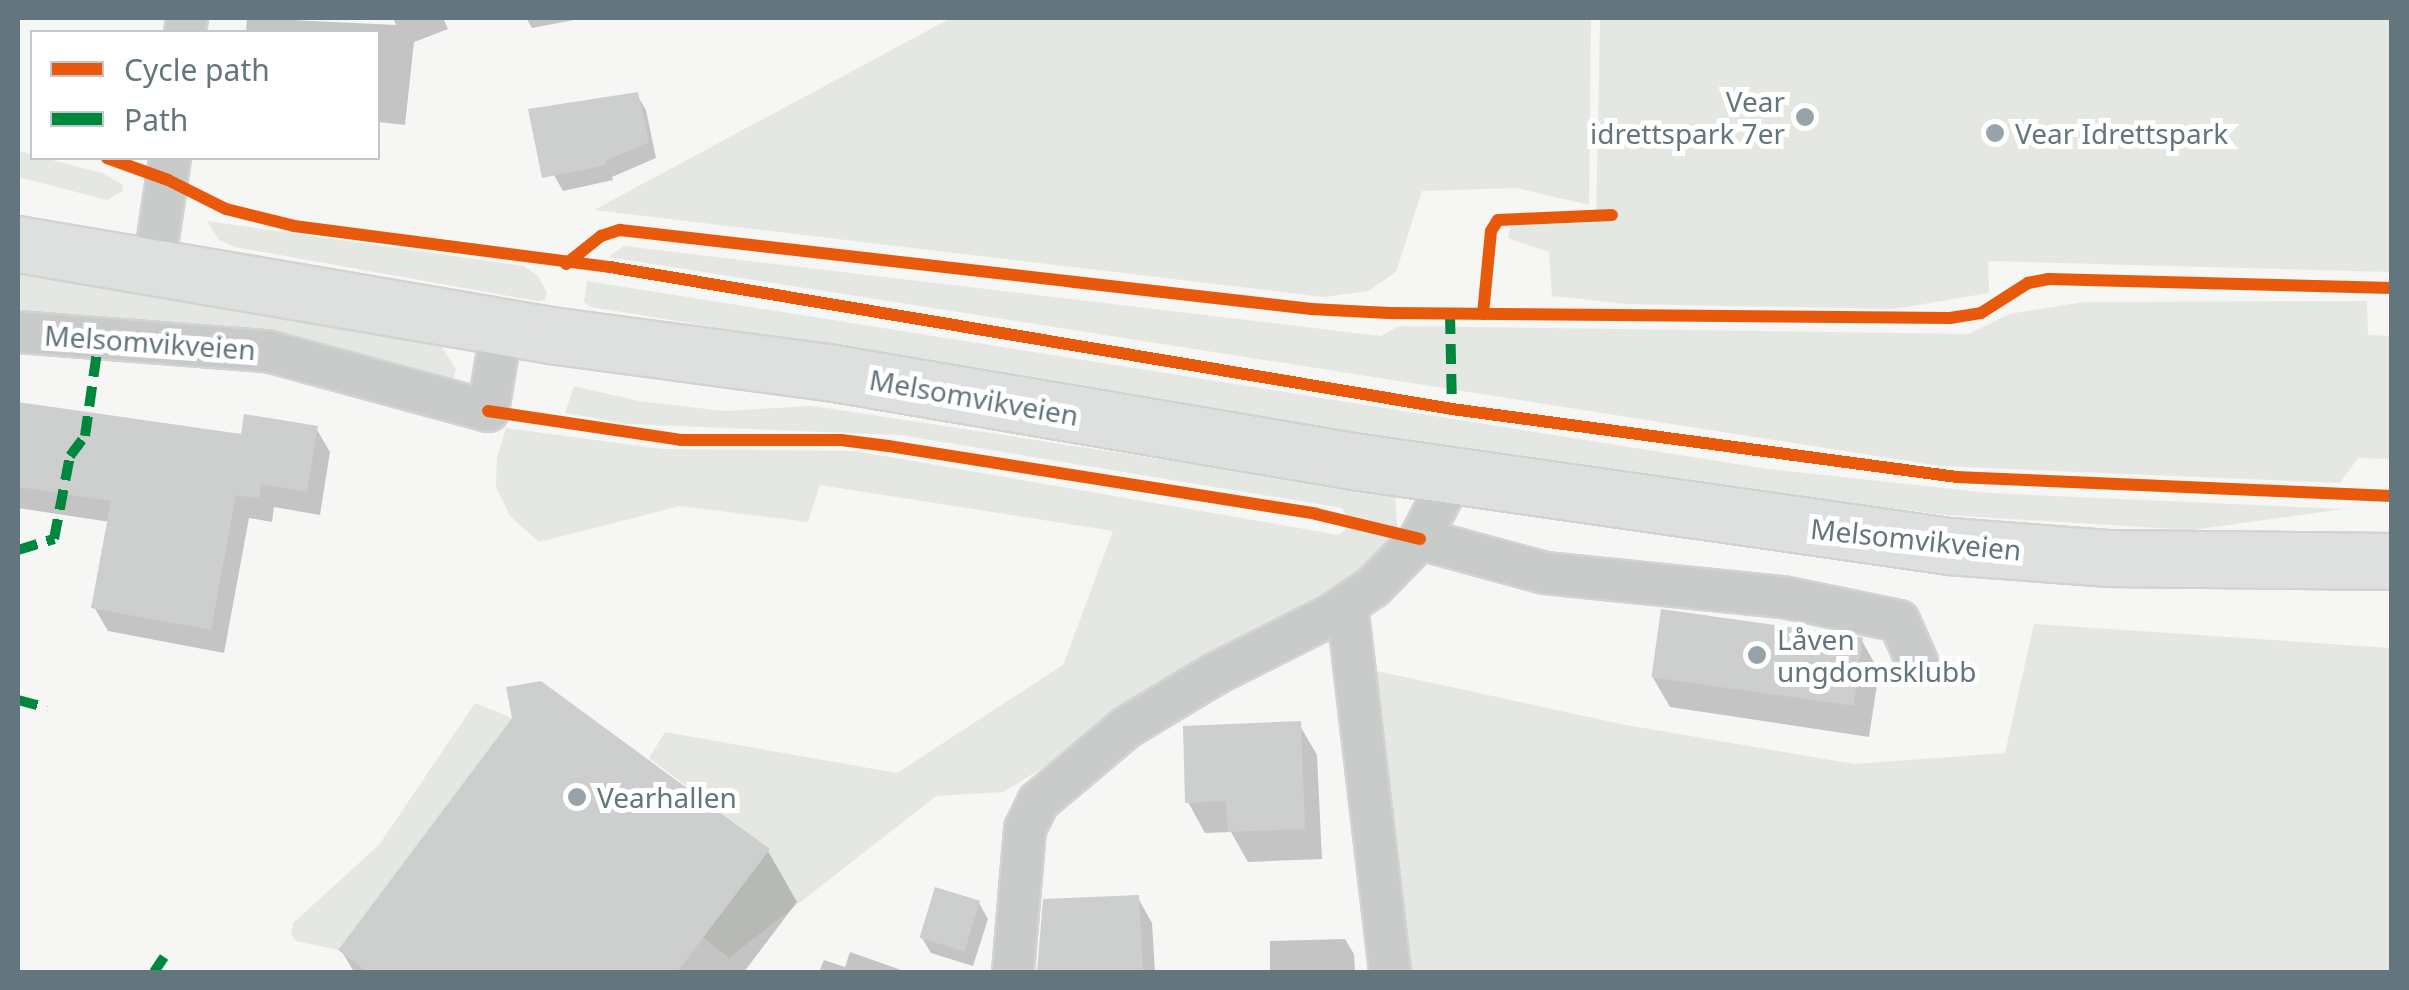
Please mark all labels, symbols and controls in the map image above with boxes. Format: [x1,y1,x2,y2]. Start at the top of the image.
legend [30,30,380,160]
text: Cycle path [124,49,270,90]
place label: Vear idrettspark 7er [1590,84,1785,150]
text: Path [124,99,188,140]
marker: Vear idrettspark 7er [1794,106,1816,128]
place label: Vear Idrettspark [2015,116,2228,150]
marker: Vear Idrettspark [1984,122,2006,144]
street label: Melsomvikveien [43,318,257,366]
street label: Melsomvikveien [867,362,1081,432]
street label: Melsomvikveien [1809,511,2023,567]
place label: Låven ungdomsklubb [1777,622,1976,688]
marker: Låven ungdomsklubb [1746,644,1768,666]
place label: Vearhallen [597,780,737,814]
marker: Vearhallen [566,786,588,808]

